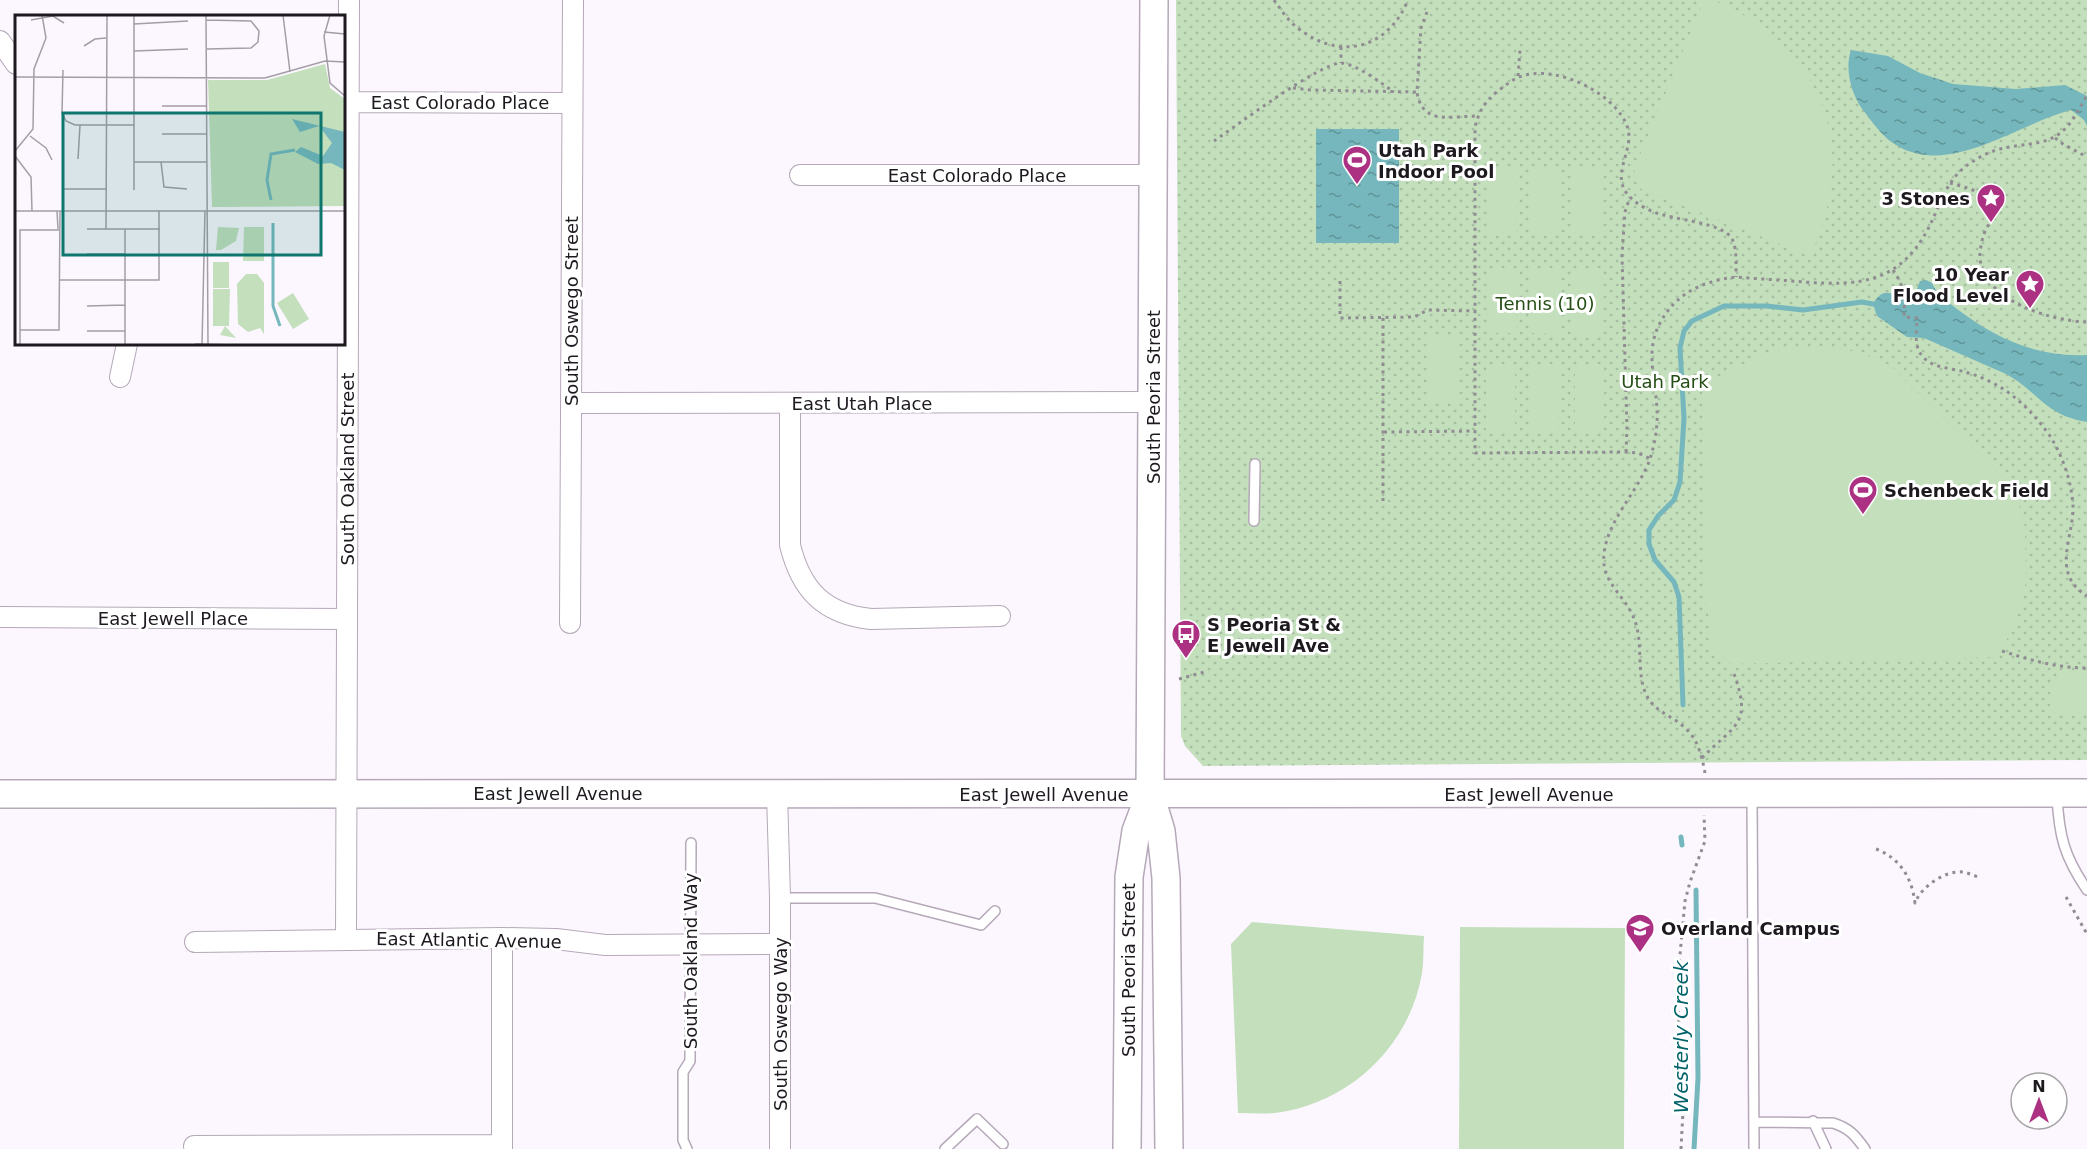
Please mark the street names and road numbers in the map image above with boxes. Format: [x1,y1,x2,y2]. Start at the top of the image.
street label: East Colorado Place [371,92,549,113]
street label: East Colorado Place [888,165,1066,186]
street label: South Oswego Street [561,216,582,406]
street label: South Peoria Street [1143,310,1164,484]
street label: South Oakland Street [337,373,358,565]
street label: East Utah Place [792,393,932,414]
street label: East Jewell Place [98,608,248,629]
street label: East Jewell Avenue [473,783,643,804]
street label: East Jewell Avenue [959,784,1129,805]
street label: East Jewell Avenue [1444,784,1614,805]
street label: South Oakland Way [680,872,701,1049]
street label: South Peoria Street [1118,883,1139,1057]
street label: East Atlantic Avenue [376,928,562,952]
street label: South Oswego Way [770,937,791,1111]

